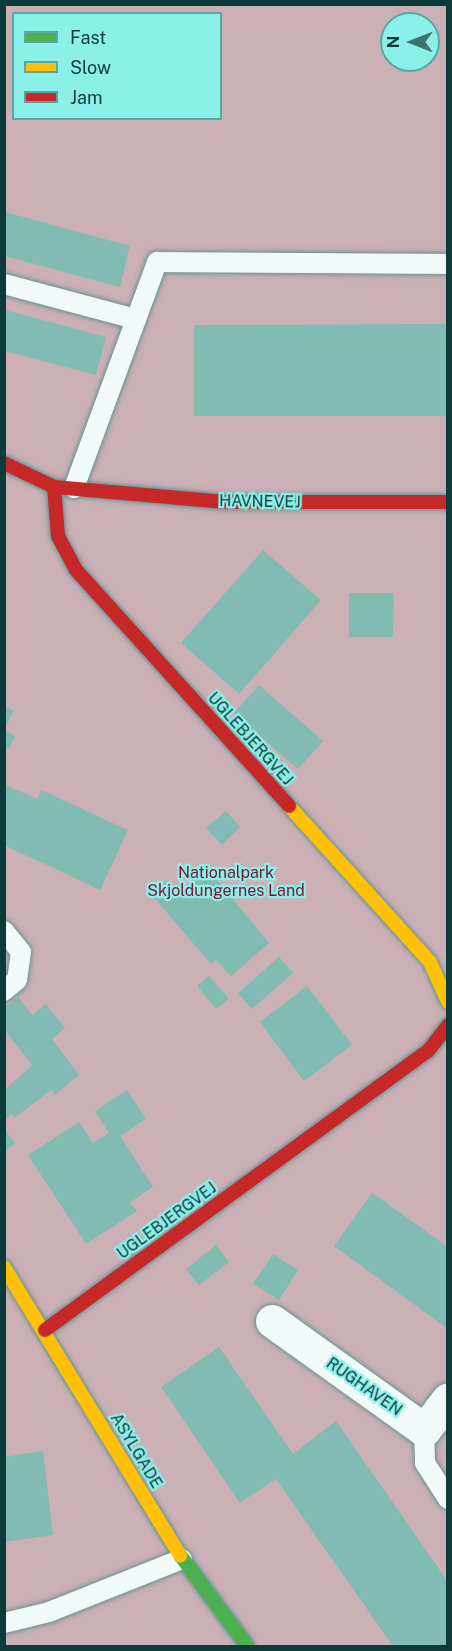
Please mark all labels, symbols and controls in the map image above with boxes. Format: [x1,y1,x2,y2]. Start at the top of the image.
legend [12,12,222,120]
north arrow [380,12,440,72]
text: Fast [70,27,106,48]
text: N [384,36,403,48]
text: Slow [70,57,111,78]
text: Jam [70,87,103,108]
street label: HAVNEVEJ [219,492,301,512]
street label: UGLEBJERGVEJ [203,689,297,789]
park label: Nationalpark Skjoldungernes Land [147,863,305,901]
street label: UGLEBJERGVEJ [114,1178,220,1264]
street label: RUGHAVEN [322,1354,406,1420]
street label: ASYLGADE [106,1410,166,1492]

